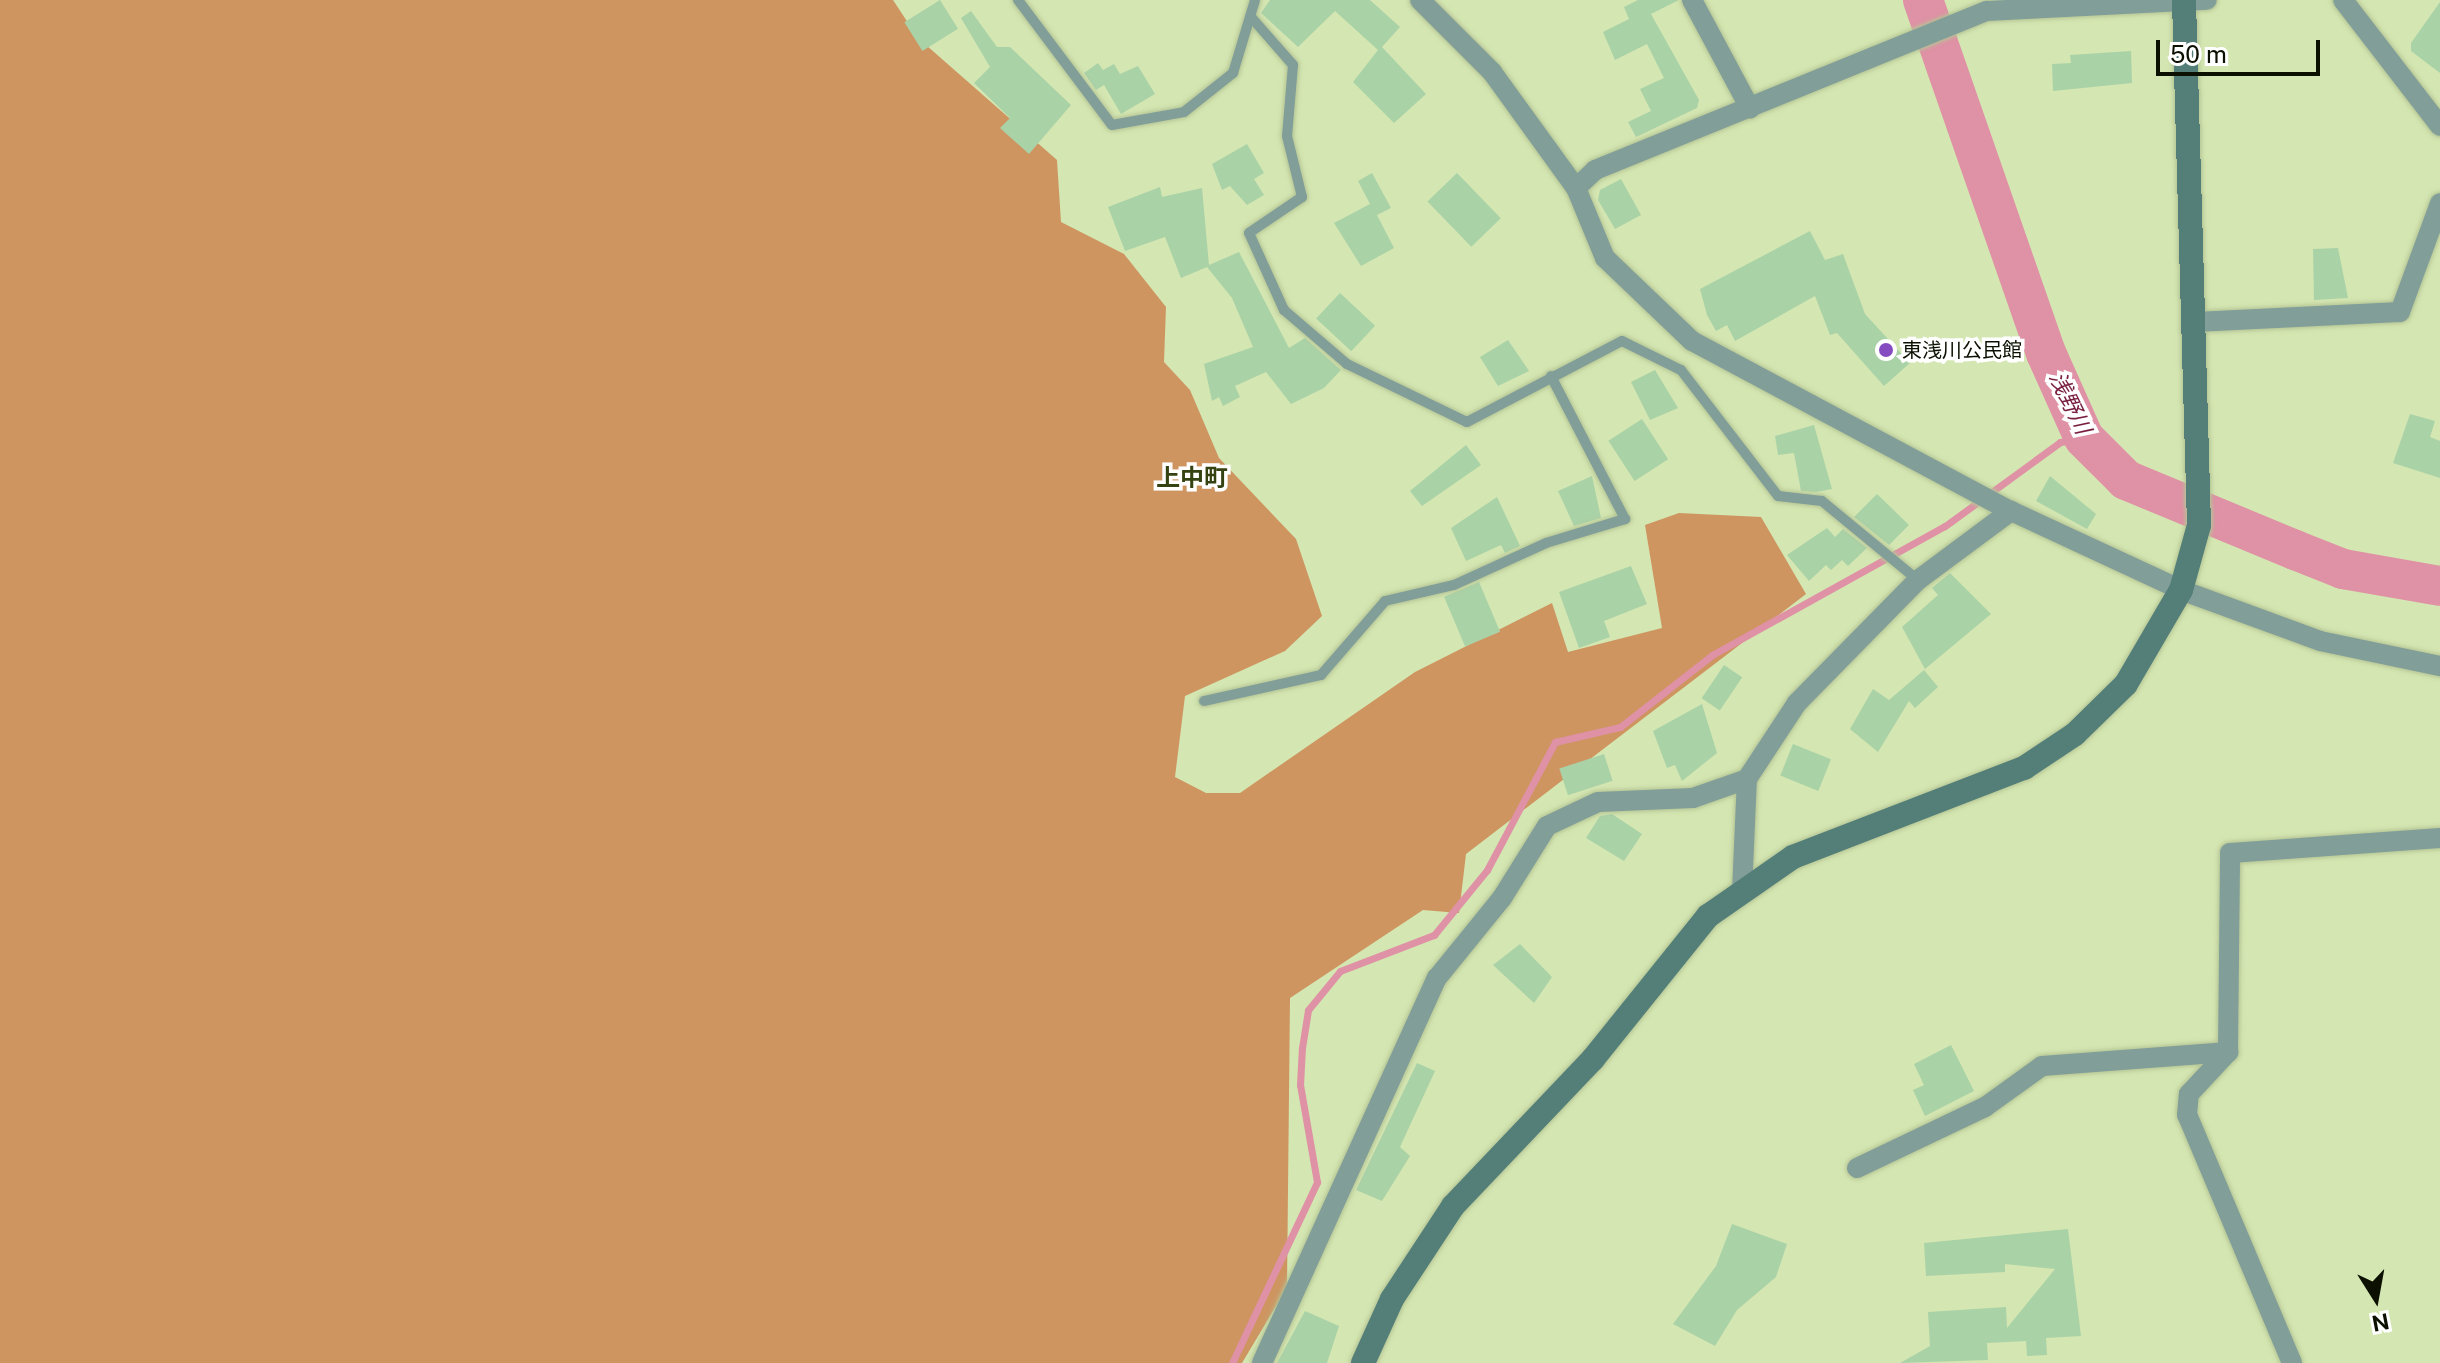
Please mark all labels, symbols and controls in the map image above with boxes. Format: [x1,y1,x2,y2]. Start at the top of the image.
scale bar [2160,24,2324,74]
text: 50 m [2170,40,2227,68]
place label: 東浅川公民館 [1902,338,2022,362]
marker: 東浅川公民館 [1877,341,1895,359]
water label: 浅野川 [2044,368,2096,438]
district label: 上中町 [1156,464,1228,492]
north arrow [2336,1259,2416,1339]
text: N [2370,1308,2392,1337]

